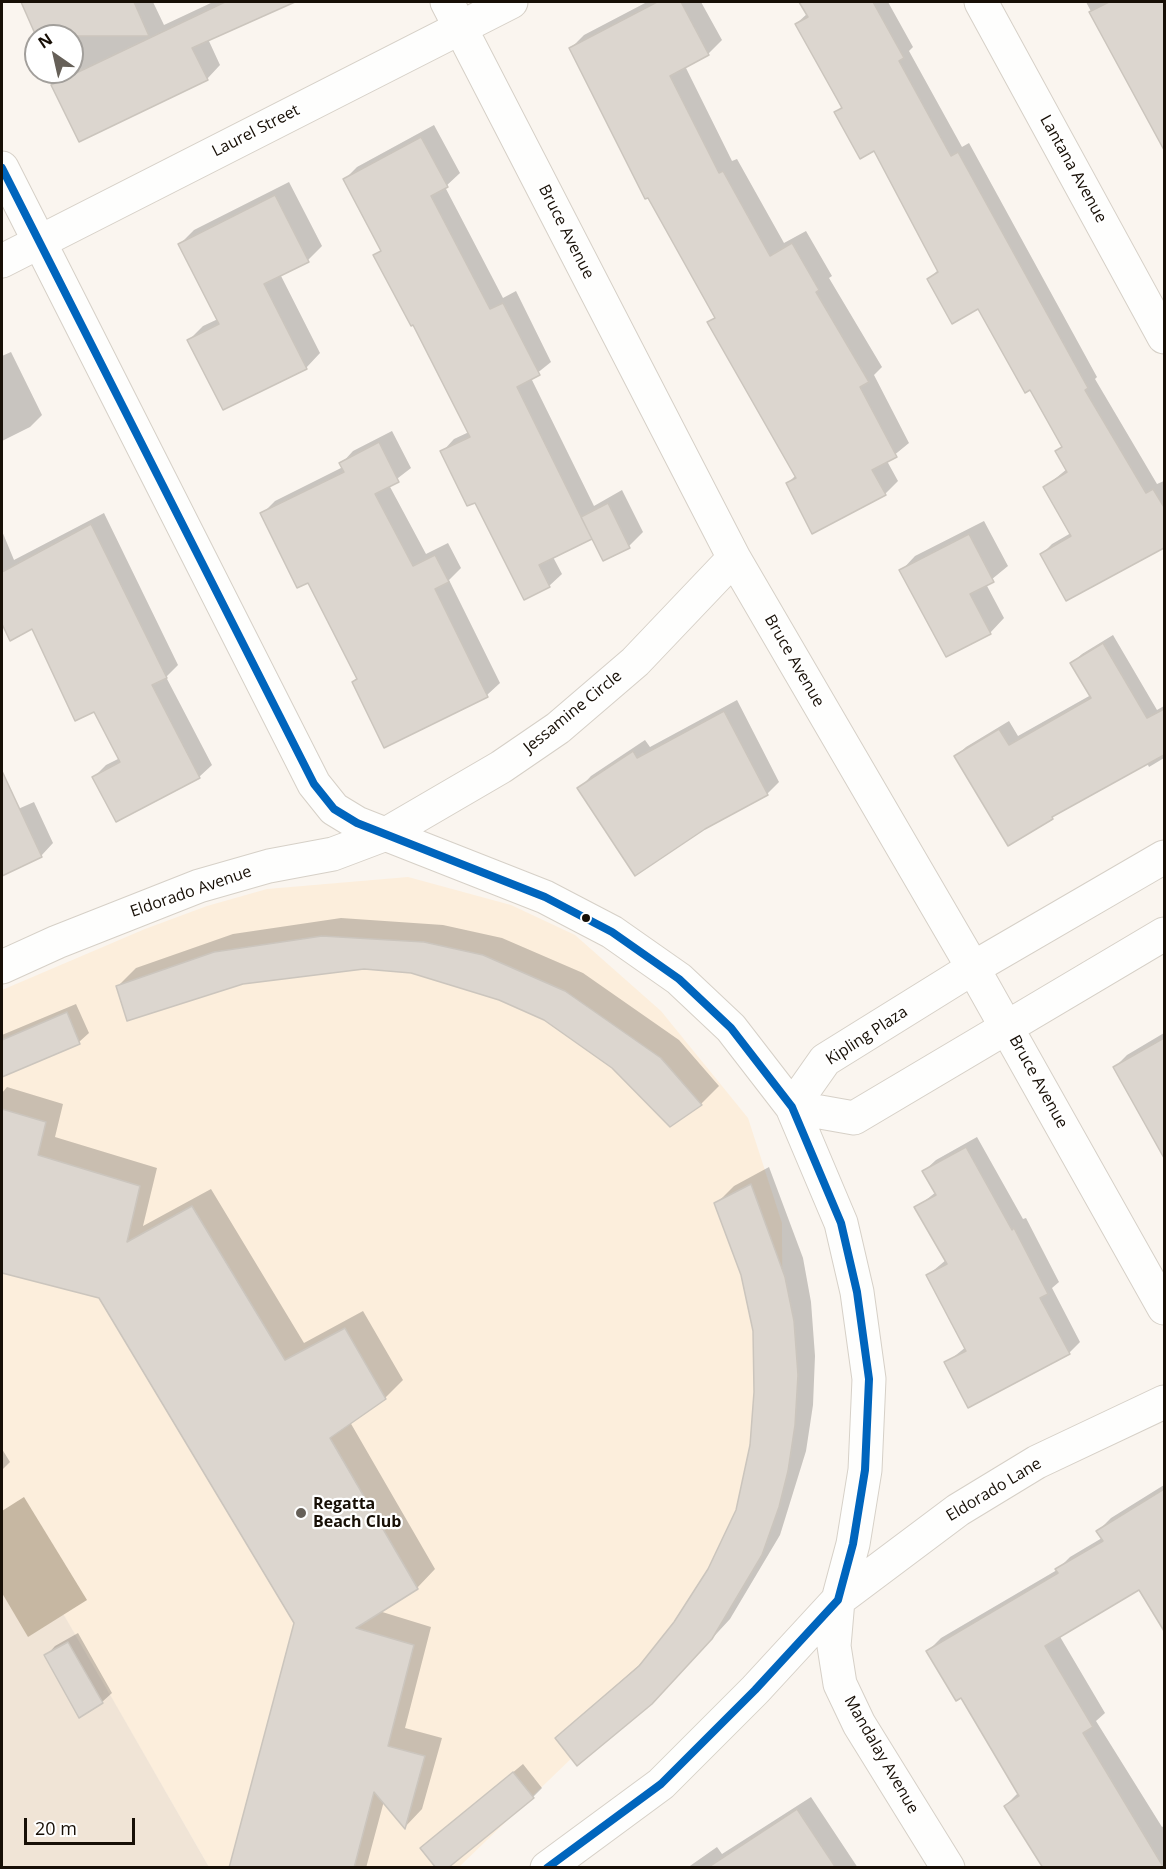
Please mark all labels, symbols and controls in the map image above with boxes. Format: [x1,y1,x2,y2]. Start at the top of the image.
north arrow [24,24,84,84]
text: N [34,28,57,53]
street label: Laurel Street [209,101,303,161]
street label: Lantana Avenue [1035,112,1111,226]
street label: Bruce Avenue [534,182,598,282]
street label: Bruce Avenue [760,612,828,710]
street label: Jessamine Circle [520,667,626,757]
street label: Eldorado Avenue [128,862,254,922]
unlabelled marker [580,912,592,924]
street label: Kipling Plaza [823,1003,911,1069]
street label: Bruce Avenue [1005,1032,1071,1132]
street label: Eldorado Lane [943,1454,1045,1526]
place label: Regatta Beach Club [313,1494,401,1532]
marker: Regatta Beach Club [294,1506,308,1520]
street label: Mandalay Avenue [840,1693,922,1817]
scale bar [27,1806,138,1844]
text: 20 m [35,1816,77,1840]

